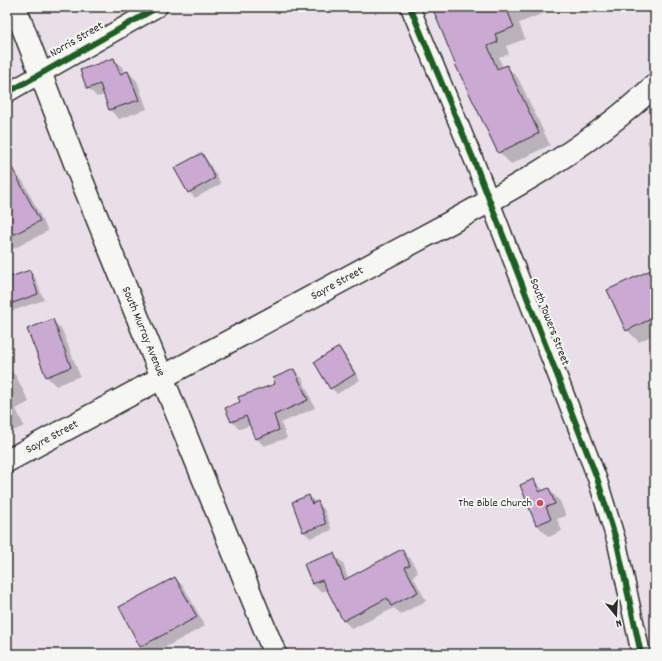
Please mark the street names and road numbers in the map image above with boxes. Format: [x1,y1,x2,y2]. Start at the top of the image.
street label: Norris Street [47,18,107,62]
street label: Sayre Street [308,262,367,305]
street label: South Towers Street [525,276,574,368]
street label: South Murray Avenue [117,284,169,379]
street label: Sayre Street [23,416,82,458]

